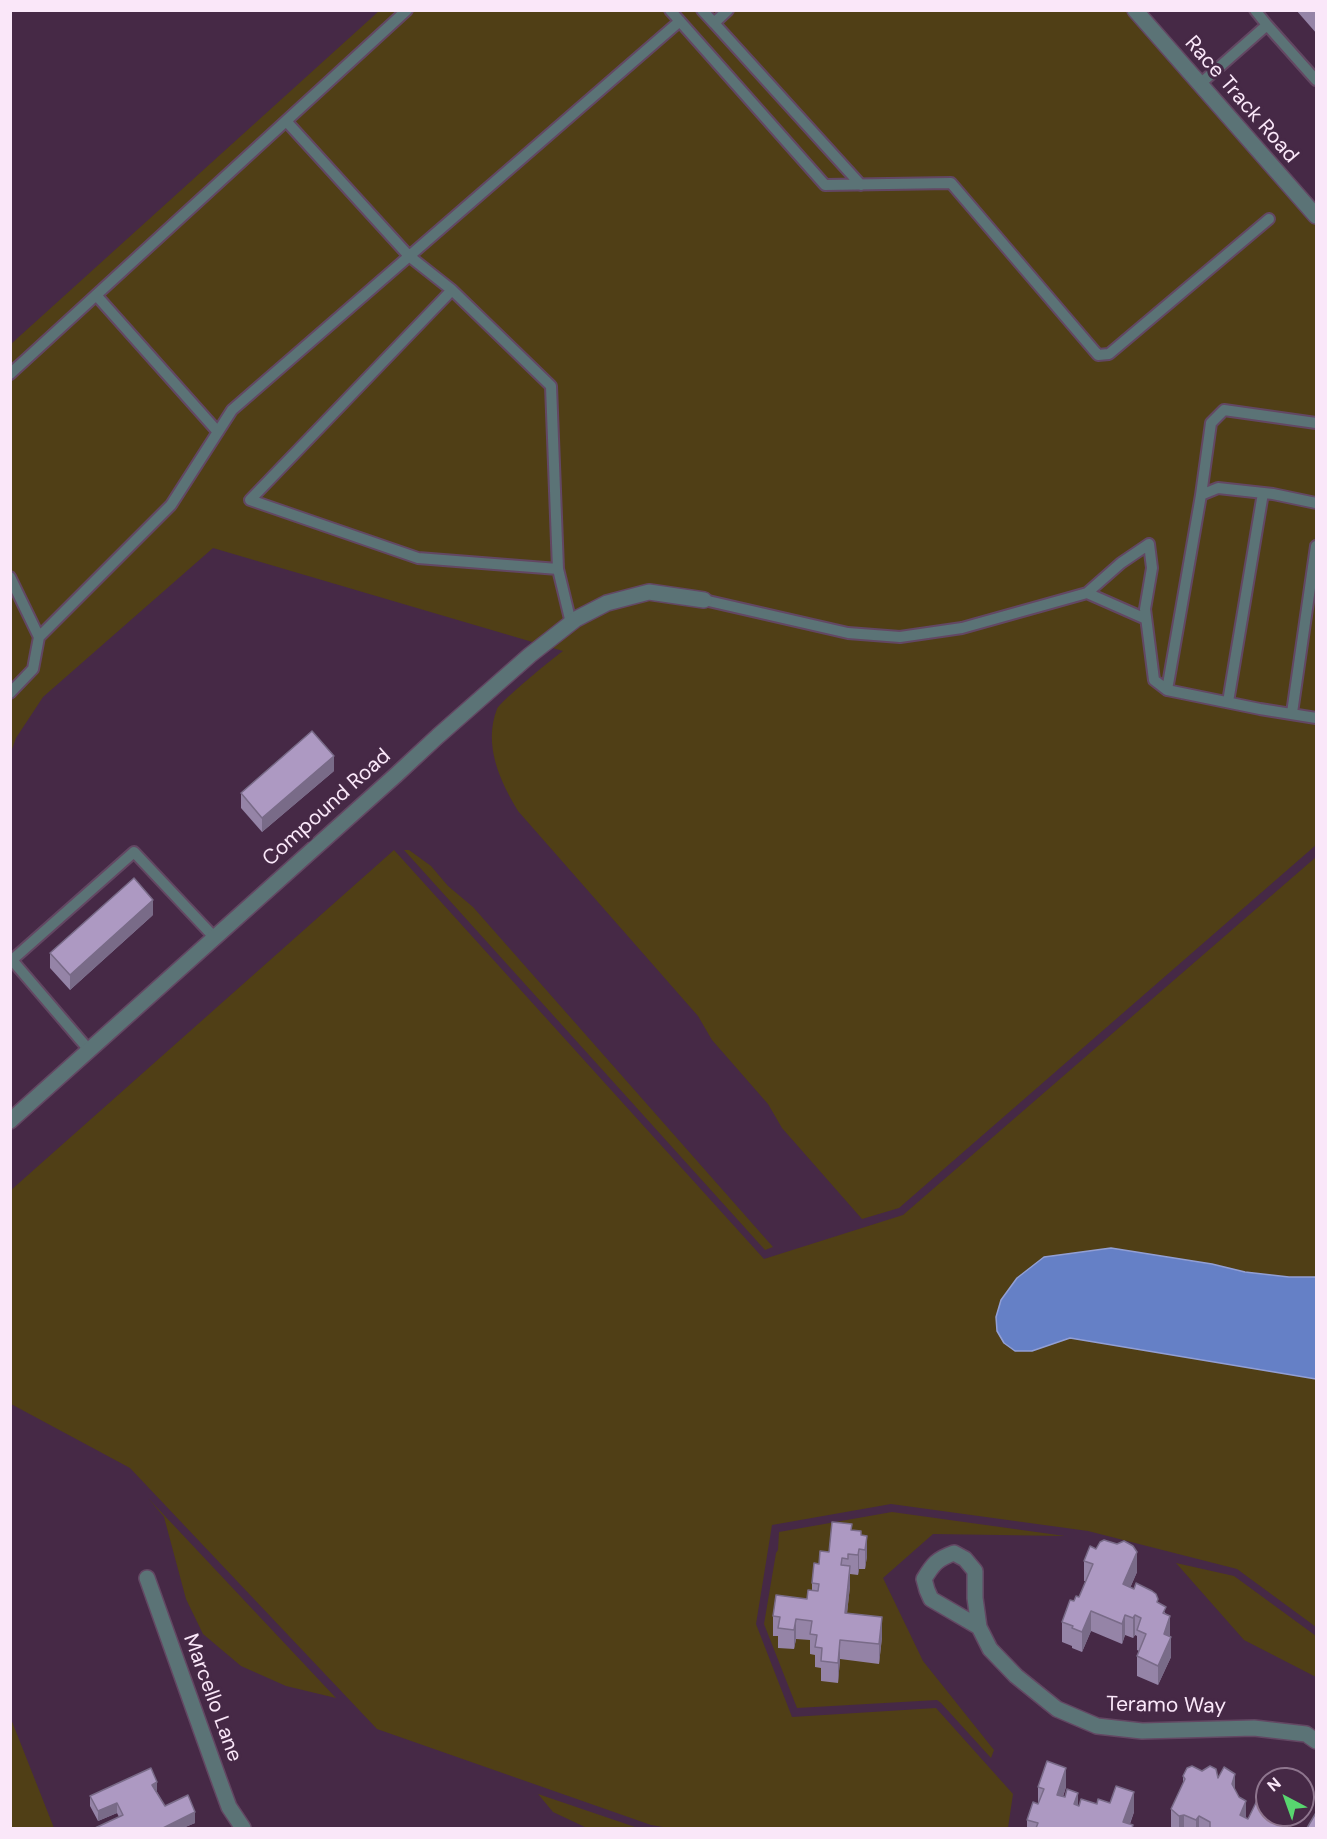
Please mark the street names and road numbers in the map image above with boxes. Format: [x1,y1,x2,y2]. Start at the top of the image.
street label: Race Track Road [1179,31,1303,169]
street label: Compound Road [258,744,396,872]
street label: Marcello Lane [177,1631,247,1765]
street label: Teramo Way [1106,1692,1226,1720]

